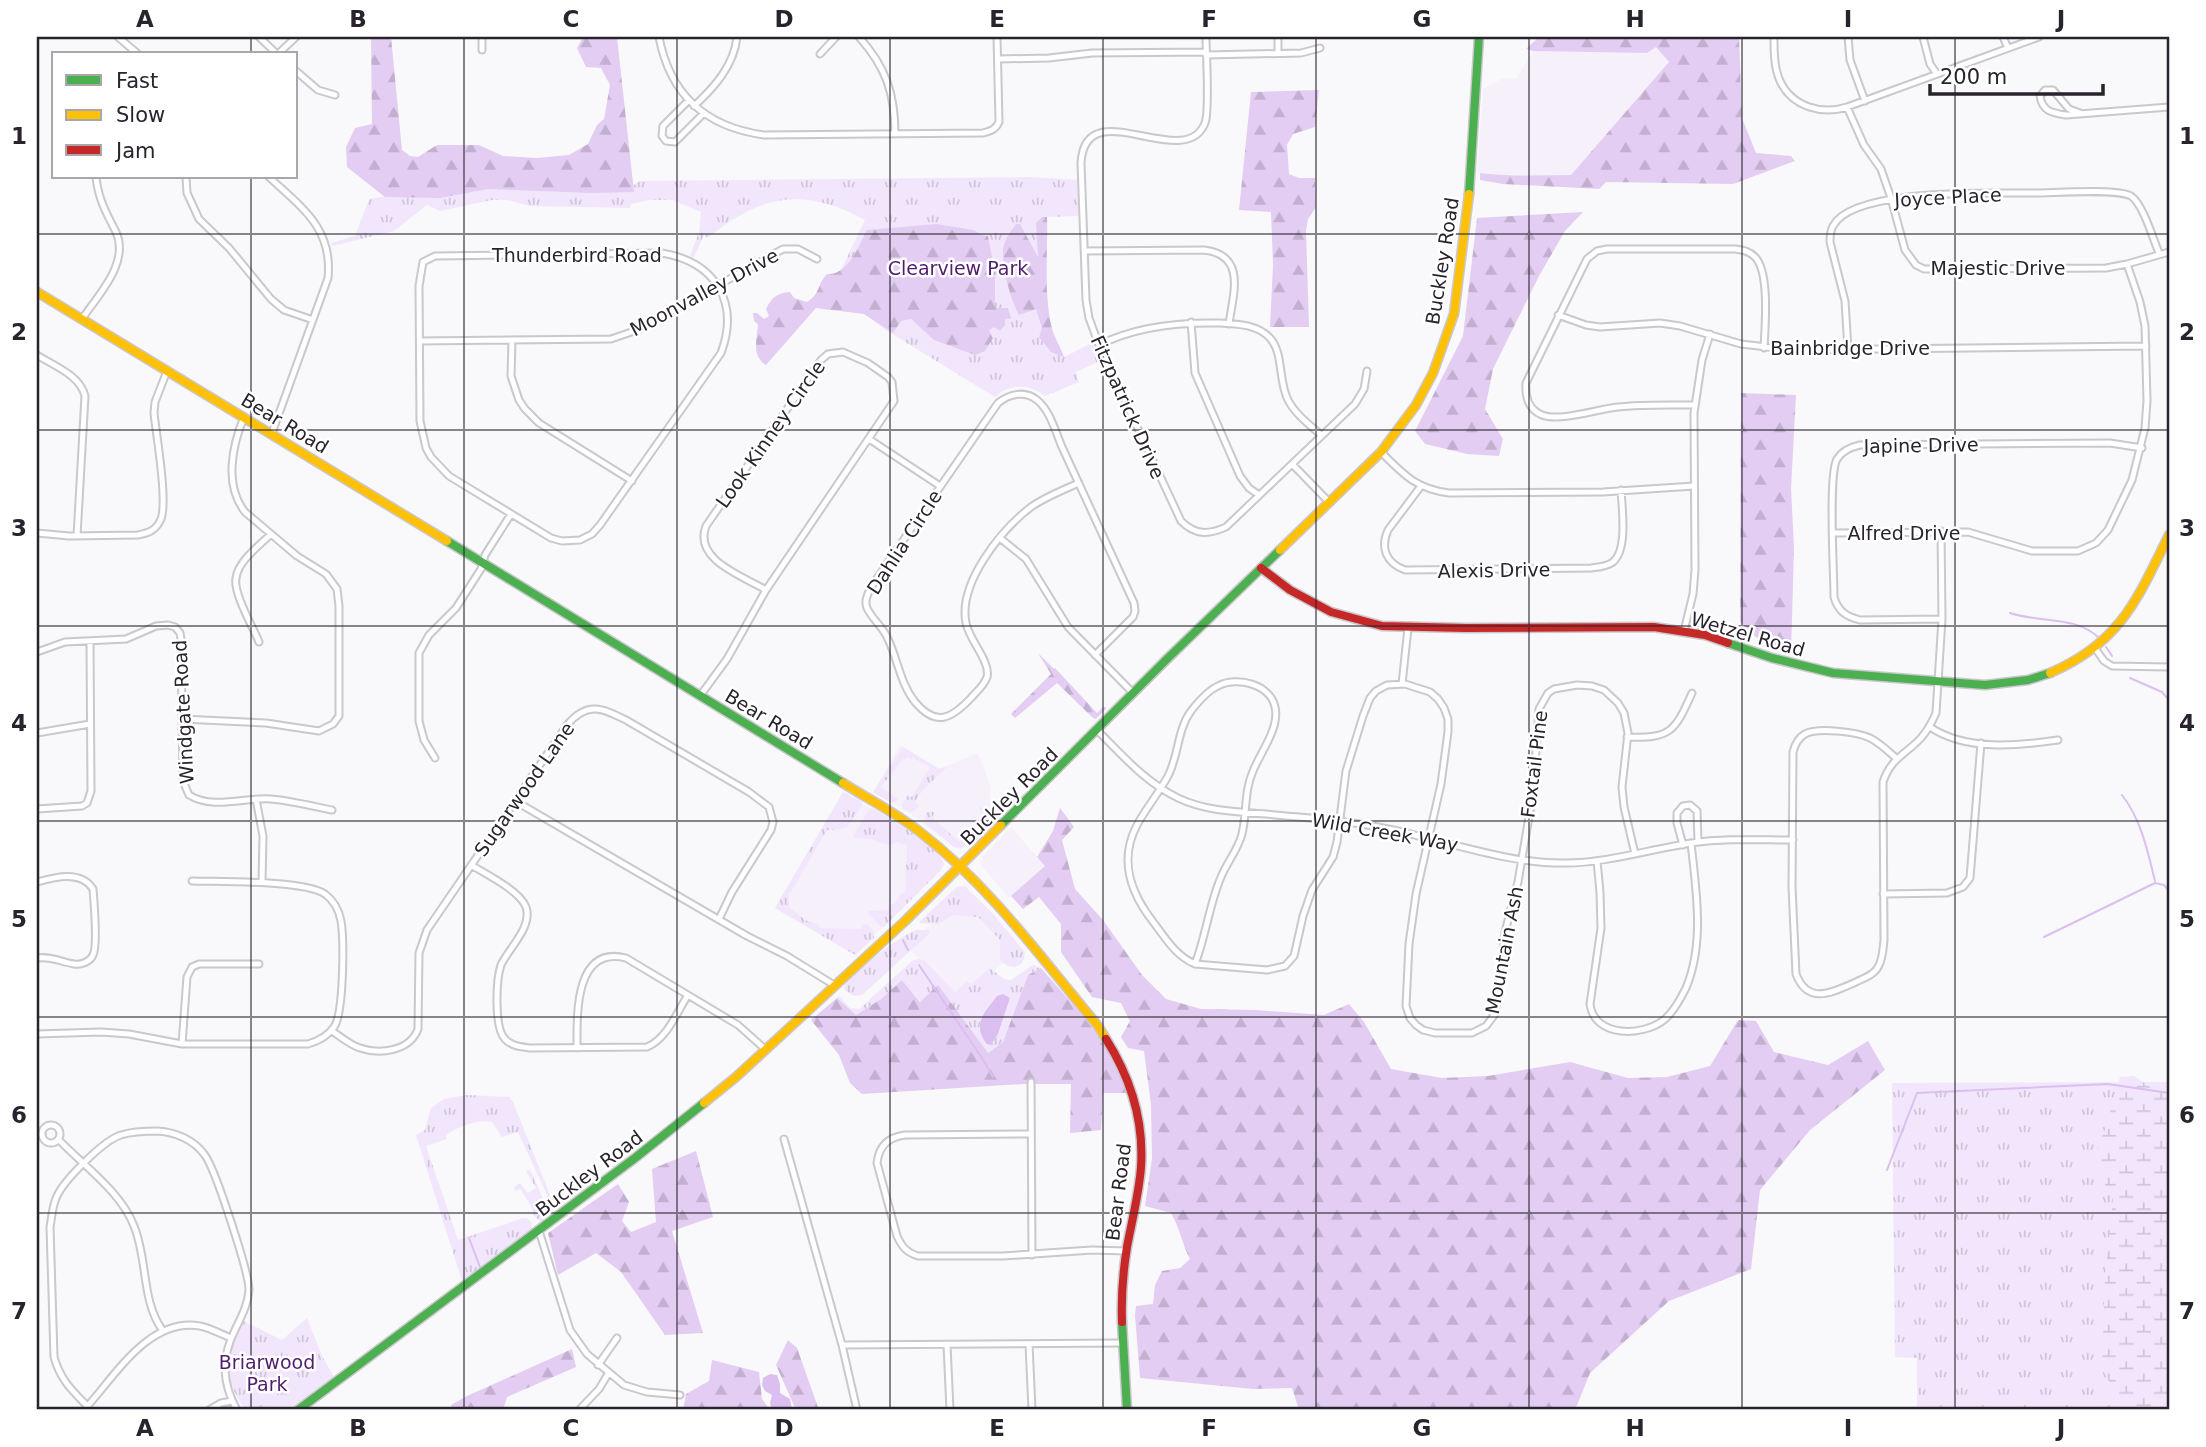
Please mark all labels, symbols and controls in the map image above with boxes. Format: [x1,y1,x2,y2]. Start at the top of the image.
text: A [136,6,154,32]
text: B [349,6,367,32]
text: C [563,6,579,32]
text: D [774,6,794,32]
text: E [989,6,1005,32]
text: F [1201,6,1217,32]
text: G [1413,6,1431,32]
text: H [1625,6,1645,32]
text: I [1844,6,1852,32]
text: J [2055,6,2065,32]
legend [52,52,298,178]
scale bar [1930,52,2103,96]
text: 200 m [1940,65,2007,89]
text: Fast [116,69,158,93]
text: Slow [116,103,165,127]
text: 1 [11,123,27,149]
text: 1 [2179,123,2195,149]
text: Jam [114,139,156,163]
street label: Joyce Place [1893,183,2002,211]
street label: Buckley Road [1421,196,1463,326]
street label: Thunderbird Road [491,244,662,266]
street label: Moonvalley Drive [626,244,782,340]
park label: Clearview Park [888,257,1028,279]
street label: Majestic Drive [1931,257,2065,279]
text: 2 [11,319,27,345]
text: 2 [2179,319,2195,345]
street label: Fitzpatrick Drive [1087,332,1169,482]
street label: Bainbridge Drive [1770,337,1930,359]
street label: Look Kinney Circle [711,356,829,512]
street label: Bear Road [237,388,333,458]
street label: Japine Drive [1862,433,1979,457]
street label: Dahlia Circle [862,486,946,598]
text: 3 [11,515,27,541]
text: 3 [2179,515,2195,541]
street label: Alfred Drive [1848,522,1960,544]
street label: Alexis Drive [1437,558,1551,582]
street label: Wetzel Road [1689,607,1807,661]
street label: Windgate Road [168,639,198,785]
street label: Bear Road [721,684,817,754]
street label: Foxtail Pine [1516,709,1552,819]
text: 4 [11,710,27,736]
text: 4 [2179,710,2195,736]
street label: Sugarwood Lane [470,718,578,860]
street label: Buckley Road [956,743,1062,849]
street label: Wild Creek Way [1310,808,1460,856]
street label: Mountain Ash [1481,884,1527,1016]
text: 5 [11,906,27,932]
text: 5 [2179,906,2195,932]
text: 6 [11,1102,27,1128]
text: 6 [2179,1102,2195,1128]
street label: Buckley Road [531,1126,647,1220]
street label: Bear Road [1101,1142,1135,1242]
text: 7 [11,1298,27,1324]
text: 7 [2179,1298,2195,1324]
park label: Briarwood Park [219,1351,315,1395]
text: A [136,1415,154,1441]
text: B [349,1415,367,1441]
text: C [563,1415,579,1441]
text: D [774,1415,794,1441]
text: E [989,1415,1005,1441]
text: F [1201,1415,1217,1441]
text: G [1413,1415,1431,1441]
text: H [1625,1415,1645,1441]
text: I [1844,1415,1852,1441]
text: J [2055,1415,2065,1441]

